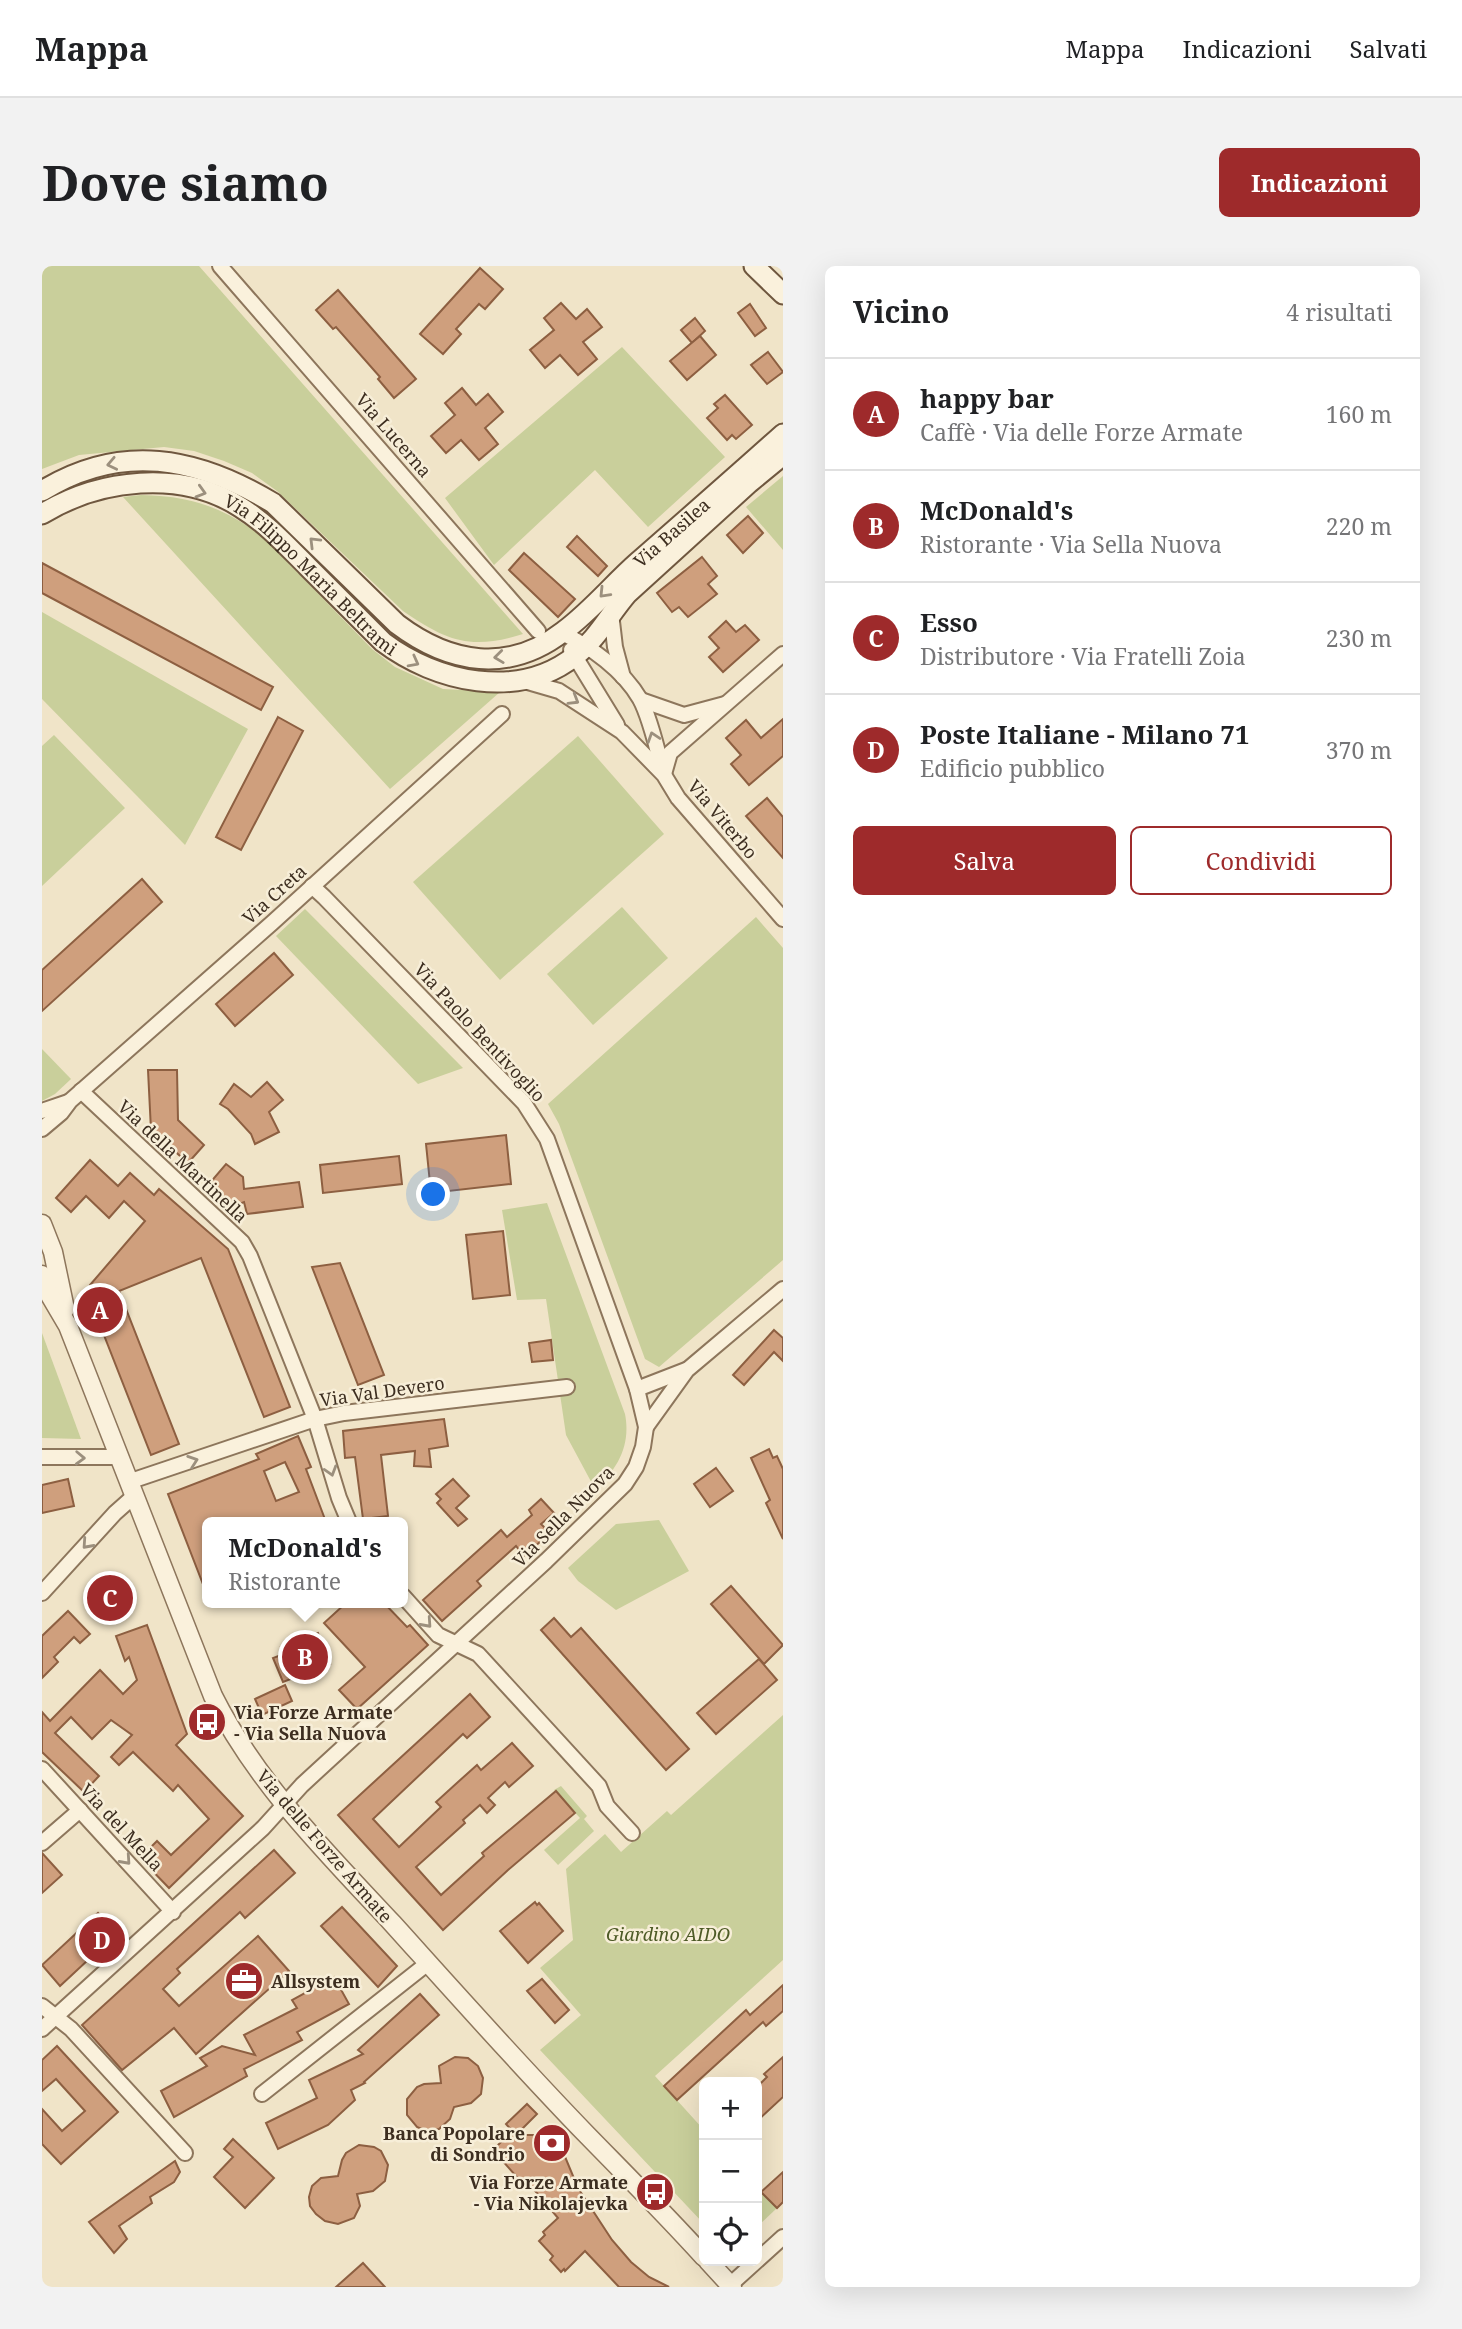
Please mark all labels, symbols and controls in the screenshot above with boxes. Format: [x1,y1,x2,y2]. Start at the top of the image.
text: Mappa [35,26,149,71]
text: Mappa [1065,32,1144,65]
text: Indicazioni [1182,32,1311,65]
text: Salvati [1349,32,1427,65]
button: Indicazioni [1219,148,1420,217]
text: Dove siamo [42,149,329,215]
text: Vicino [853,291,949,332]
text: 4 risultati [1286,296,1392,328]
text: happy bar [920,380,1054,416]
street label: Via Lucerna [351,388,437,482]
text: A [867,398,885,430]
text: 160 m [1326,398,1392,430]
text: Caffè · Via delle Forze Armate [920,416,1243,448]
one-way arrow [106,456,118,471]
one-way arrow [195,483,207,498]
street label: Via Filippo Maria Beltrami [220,488,402,661]
text: McDonald's [920,492,1073,528]
street label: Via Basilea [628,493,715,573]
text: B [868,510,884,542]
text: 220 m [1326,510,1392,542]
text: Ristorante · Via Sella Nuova [920,528,1222,560]
one-way arrow [310,537,323,550]
one-way arrow [599,585,612,598]
text: Esso [920,604,978,640]
text: C [868,622,884,654]
text: 230 m [1326,622,1392,654]
text: Distributore · Via Fratelli Zoia [920,640,1246,672]
one-way arrow [493,650,505,665]
one-way arrow [407,654,419,668]
one-way arrow [567,692,580,705]
text: Poste Italiane - Milano 71 [920,716,1250,752]
one-way arrow [647,732,661,744]
text: D [867,734,885,766]
text: 370 m [1326,734,1392,766]
text: Edificio pubblico [920,752,1105,784]
street label: Via Viterbo [683,774,763,864]
button: Salva [853,826,1116,895]
button: Condividi [1130,826,1392,895]
street label: Via Creta [237,859,311,929]
street label: Via Paolo Bentivoglio [409,957,551,1107]
street label: Via della Martinella [113,1094,253,1228]
your location [416,1177,450,1211]
pin: A [77,1284,123,1336]
street label: Via Val Devero [318,1370,446,1412]
one-way arrow [76,1450,86,1466]
one-way arrow [186,1455,198,1469]
street label: Via Sella Nuova [507,1460,619,1572]
one-way arrow [322,1465,337,1477]
popup [202,1517,408,1608]
text: McDonald's [228,1529,382,1565]
one-way arrow [83,1536,95,1549]
text: Ristorante [228,1565,341,1597]
pin: C [87,1572,133,1624]
one-way arrow [419,1614,431,1627]
pin: B [282,1631,328,1683]
place label: Via Forze Armate - Via Sella Nuova [234,1700,393,1745]
bus stop icon: Via Forze Armate - Via Sella Nuova [186,1701,228,1743]
street label: Via delle Forze Armate [252,1764,398,1928]
street label: Via del Mella [75,1778,169,1876]
one-way arrow [117,1852,130,1865]
pin: D [79,1914,125,1966]
park label: Giardino AIDO [606,1922,730,1946]
office icon: Allsystem [223,1960,265,2002]
place label: Allsystem [271,1969,361,1993]
map controls [699,2077,762,2266]
button: + [699,2077,762,2140]
place label: Banca Popolare di Sondrio [383,2121,525,2166]
bank icon: Banca Popolare di Sondrio [531,2122,573,2164]
button: − [699,2140,762,2203]
place label: Via Forze Armate - Via Nikolajevka [469,2170,628,2215]
bus stop icon: Via Forze Armate - Via Nikolajevka [634,2171,676,2213]
button: locate [699,2203,762,2266]

